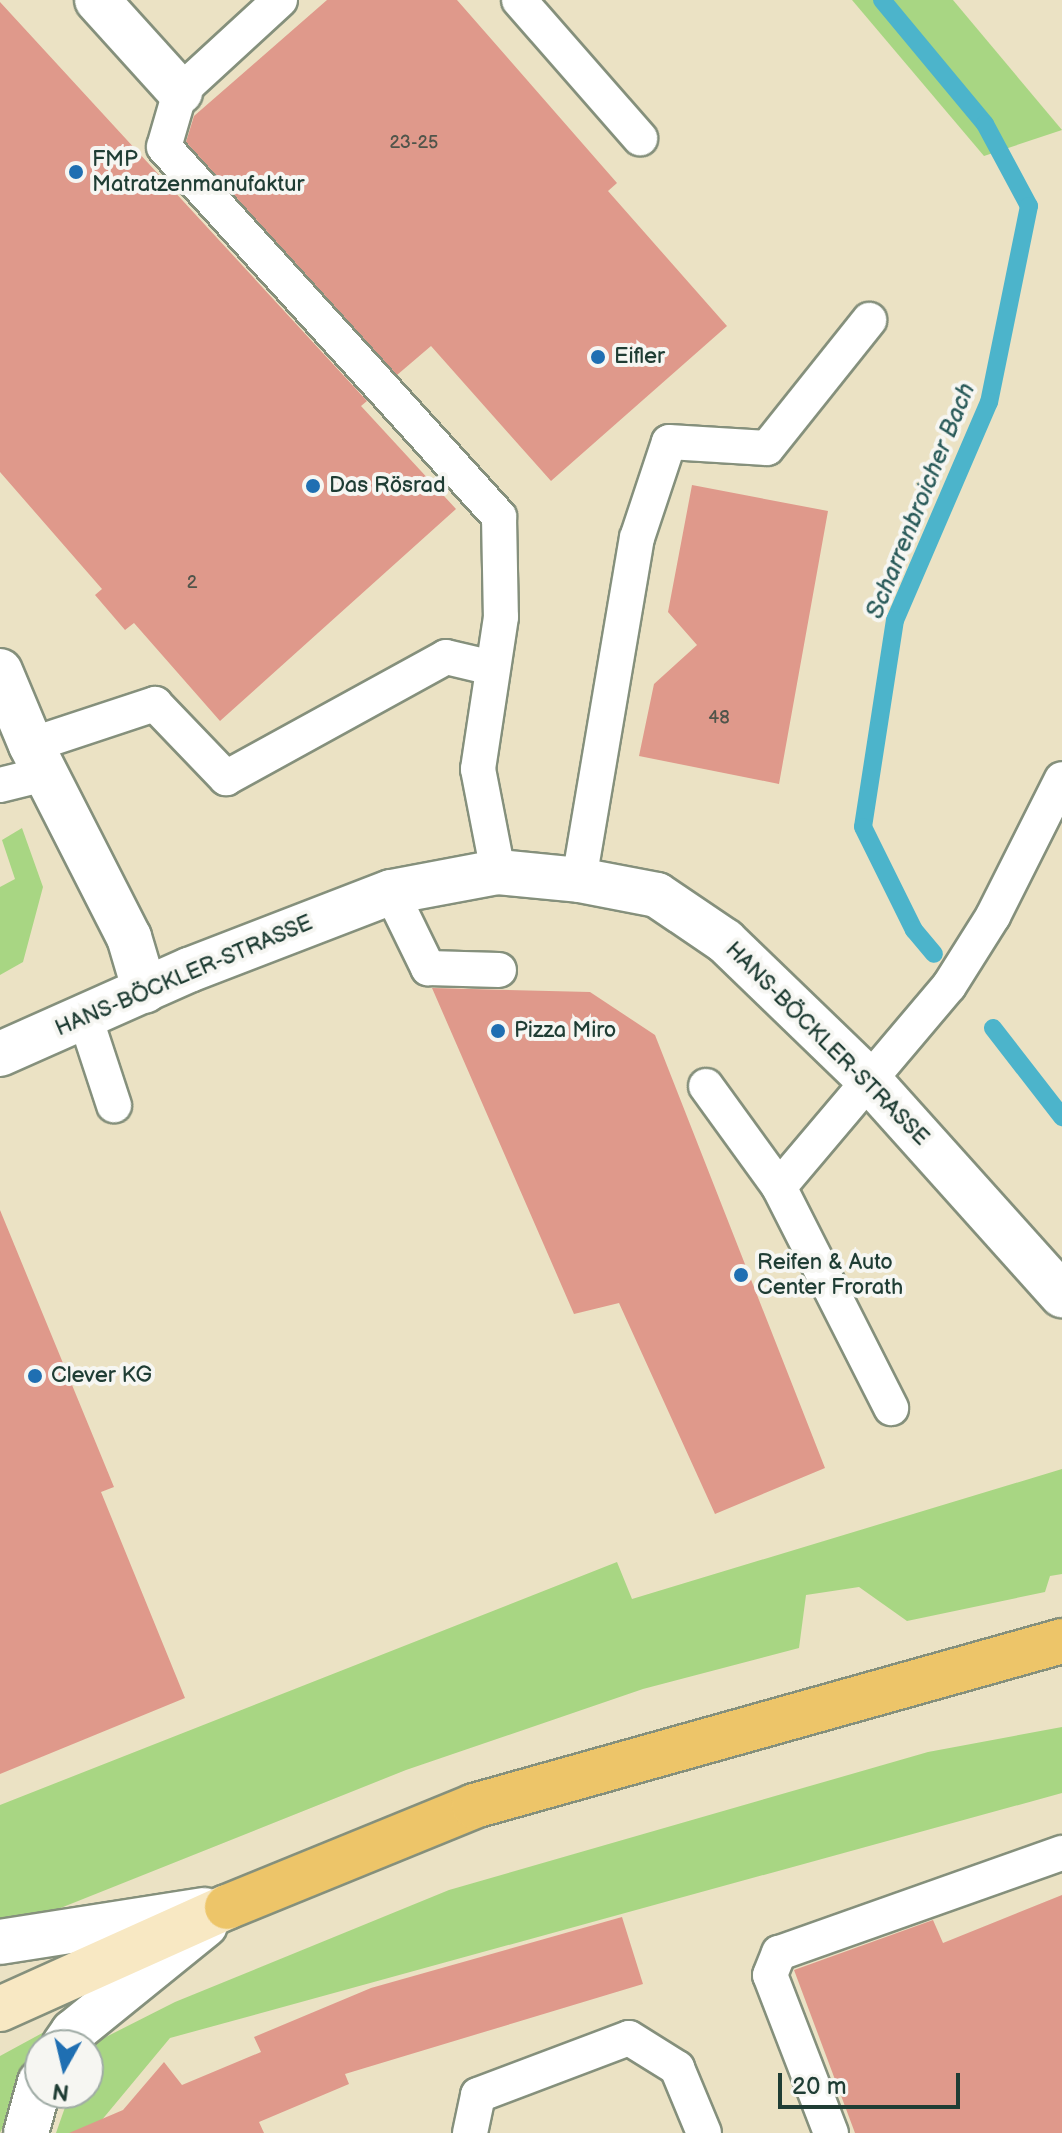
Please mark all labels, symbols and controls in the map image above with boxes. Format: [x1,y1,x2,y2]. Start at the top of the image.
house number: 23-25 [390,132,438,154]
place label: FMP Matratzenmanufaktur [92,146,304,198]
marker: FMP Matratzenmanufaktur [67,163,85,181]
place label: Eifler [614,344,665,370]
marker: Eifler [589,348,607,366]
water label: Scharrenbroicher Bach [861,379,981,623]
place label: Das Rösrad [329,473,445,499]
marker: Das Rösrad [304,477,322,495]
house number: 2 [187,572,197,594]
house number: 48 [708,707,730,729]
street label: HANS-BÖCKLER-STRASSE [51,910,317,1042]
street label: HANS-BÖCKLER-STRASSE [720,937,934,1151]
place label: Pizza Miro [514,1018,616,1044]
marker: Pizza Miro [489,1022,507,1040]
place label: Reifen & Auto Center Frorath [757,1249,903,1300]
marker: Reifen & Auto Center Frorath [732,1266,750,1284]
place label: Clever KG [51,1363,152,1389]
marker: Clever KG [26,1367,44,1385]
north arrow [24,2029,104,2109]
scale bar [782,2057,964,2107]
text: 20 m [792,2072,847,2101]
text: N [51,2077,71,2106]

